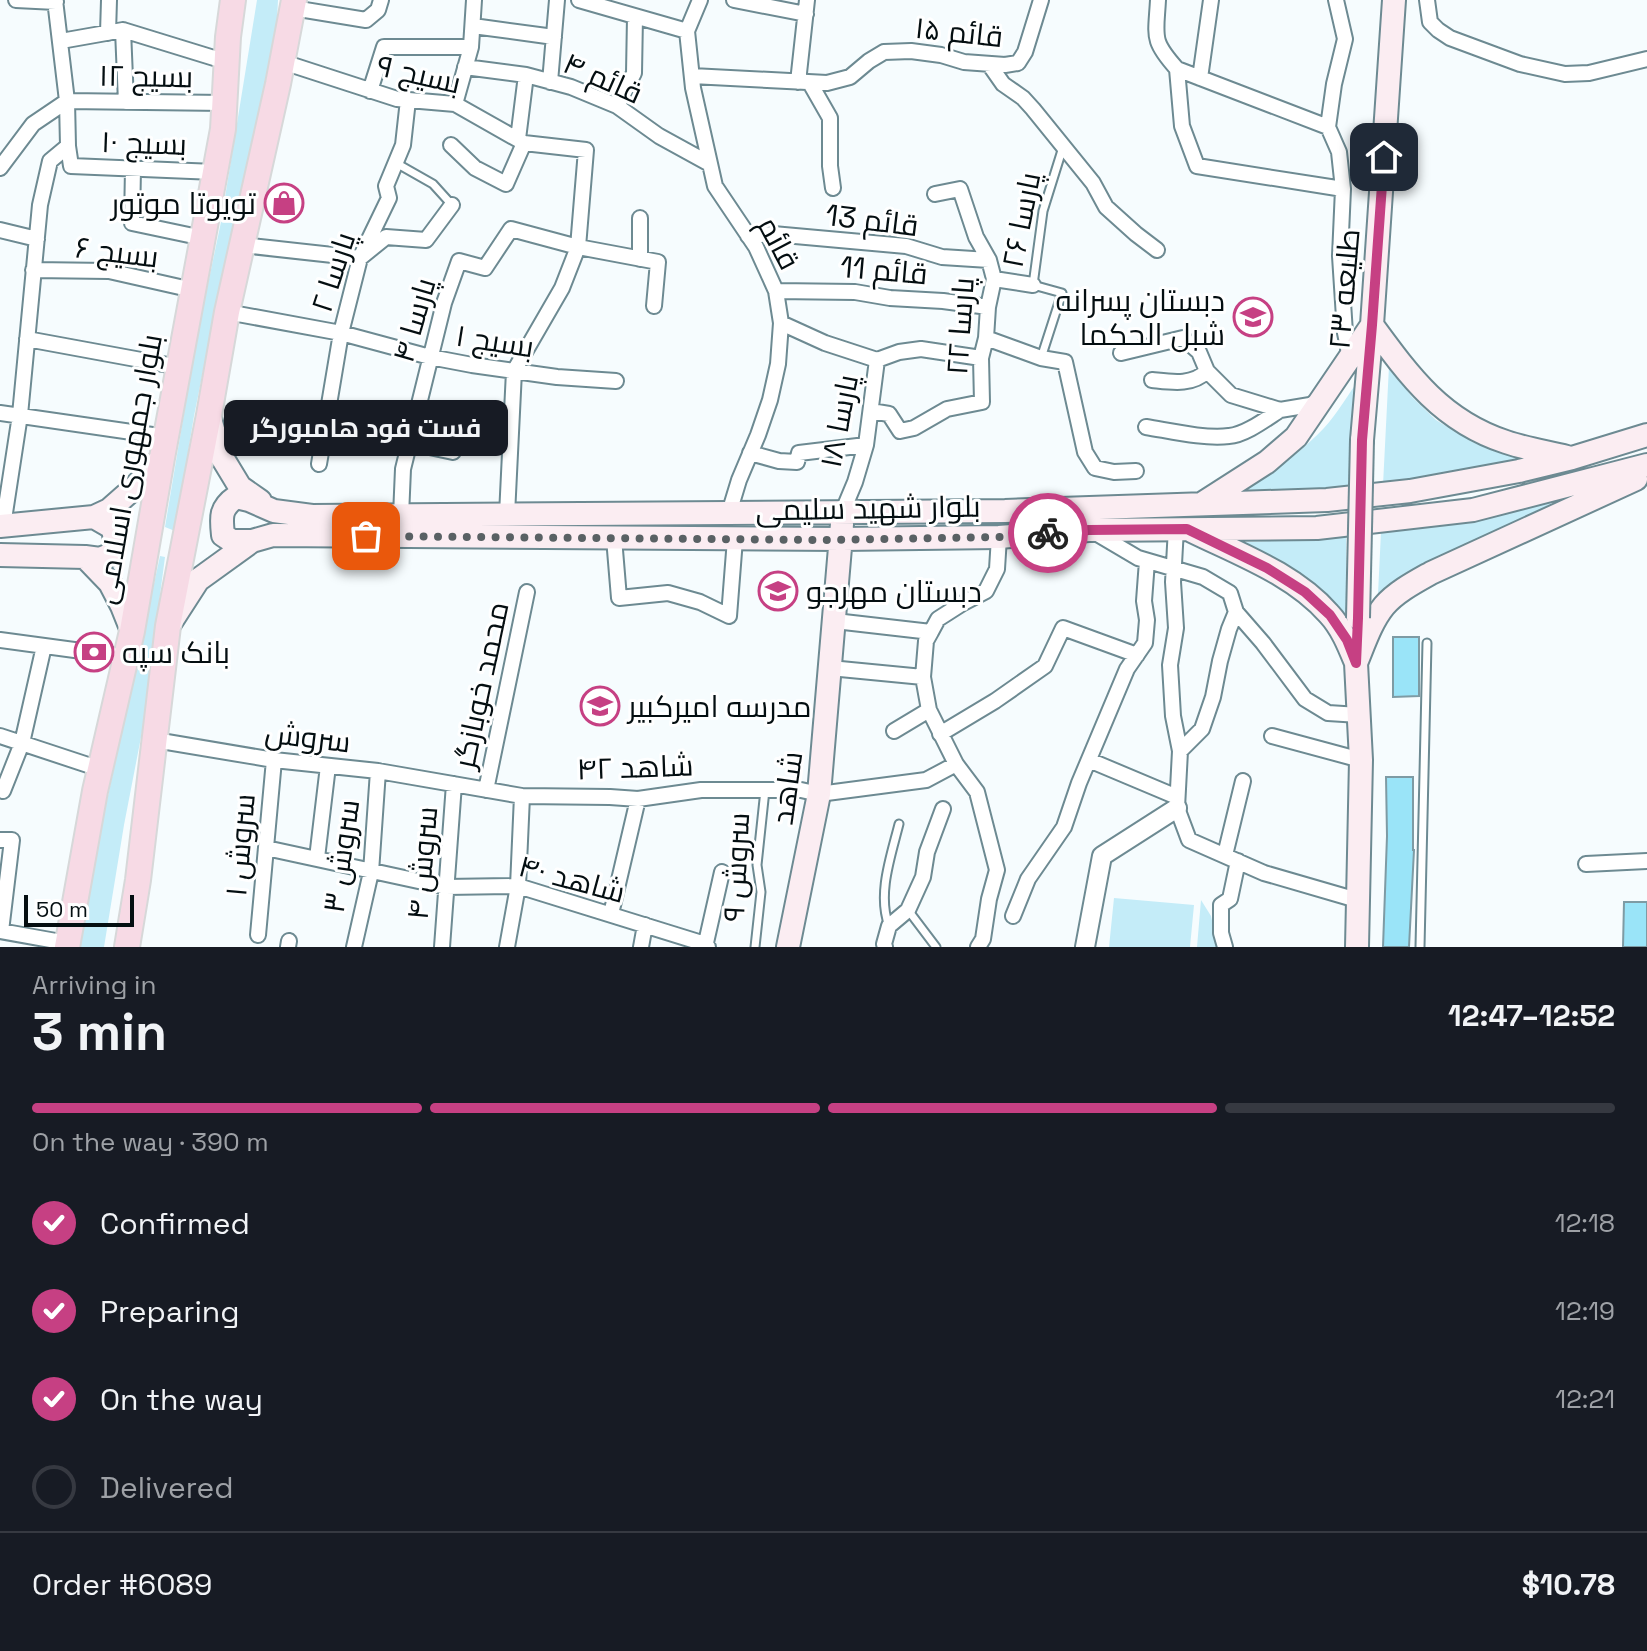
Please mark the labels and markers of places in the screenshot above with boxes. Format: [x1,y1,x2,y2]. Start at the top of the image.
pin [1350,123,1418,191]
shop icon: تویوتا موتور [263,182,305,224]
place label: تویوتا موتور [109,184,256,223]
place label: دبستان پسرانه شبل الحکما [1056,281,1225,354]
school or university icon: دبستان پسرانه شبل الحکما [1232,296,1274,338]
callout: فست فود هامبورگر [224,400,508,456]
pin [332,502,400,570]
school or university icon: دبستان مهرجو [757,570,799,612]
place label: دبستان مهرجو [806,572,982,611]
bank icon: بانک سپه [73,631,115,673]
place label: بانک سپه [122,633,230,672]
school or university icon: مدرسه امیرکبیر [579,685,621,727]
place label: مدرسه امیرکبیر [626,687,812,726]

